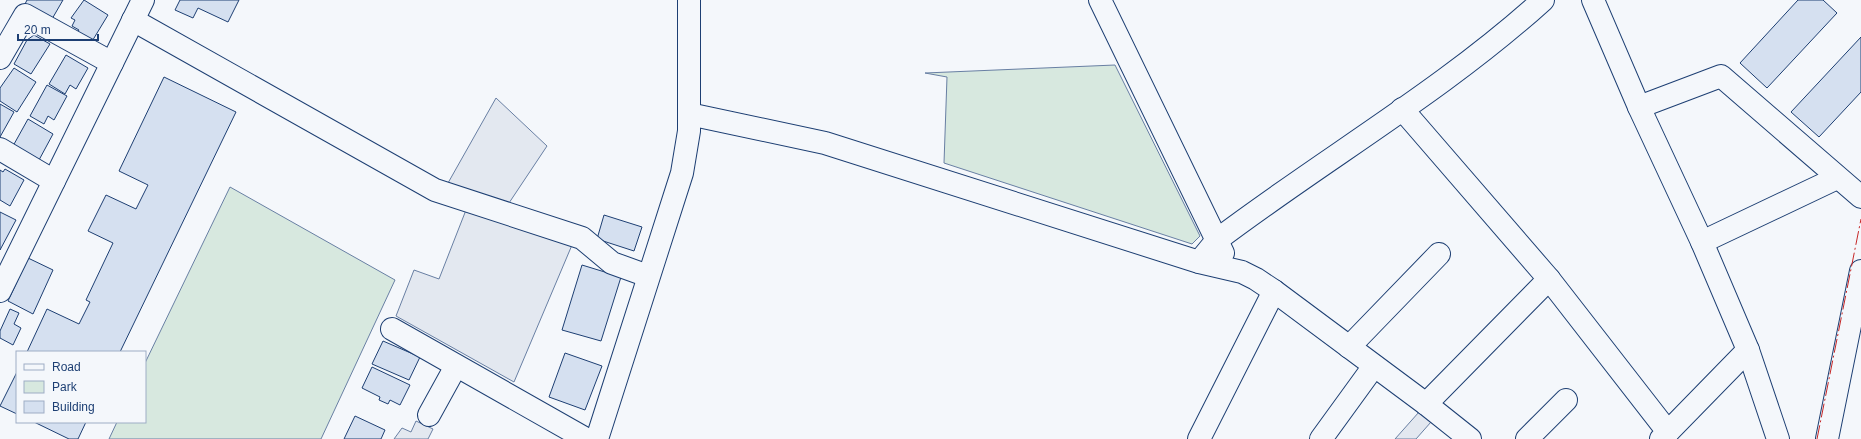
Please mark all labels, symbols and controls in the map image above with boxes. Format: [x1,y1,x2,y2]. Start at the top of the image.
scale bar [18,16,98,42]
text: 20 m [24,23,51,37]
legend [16,351,146,423]
text: Road [52,360,81,374]
text: Park [52,380,78,394]
text: Building [52,400,95,414]

